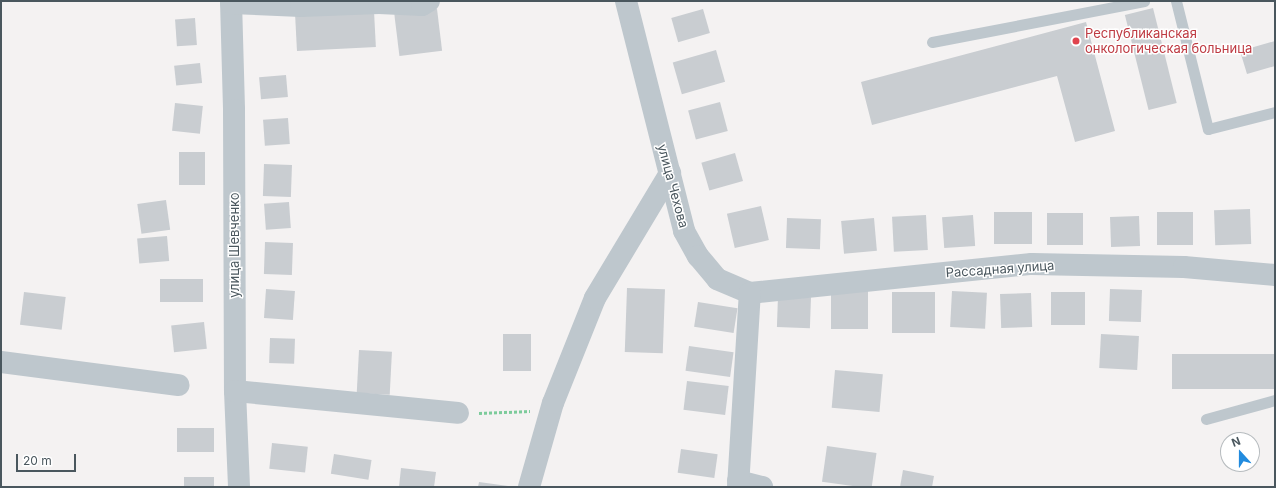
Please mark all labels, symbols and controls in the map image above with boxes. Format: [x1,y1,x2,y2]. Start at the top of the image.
place label: Республиканская онкологическая больница [1085,26,1252,57]
marker: Республиканская онкологическая больница [1070,35,1082,47]
street label: улица Чехова [654,142,692,230]
street label: улица Шевченко [226,192,242,298]
street label: Рассадная улица [945,257,1055,281]
north arrow [1220,432,1260,472]
text: N [1230,434,1242,450]
scale bar [18,446,78,472]
text: 20 m [23,453,52,468]

